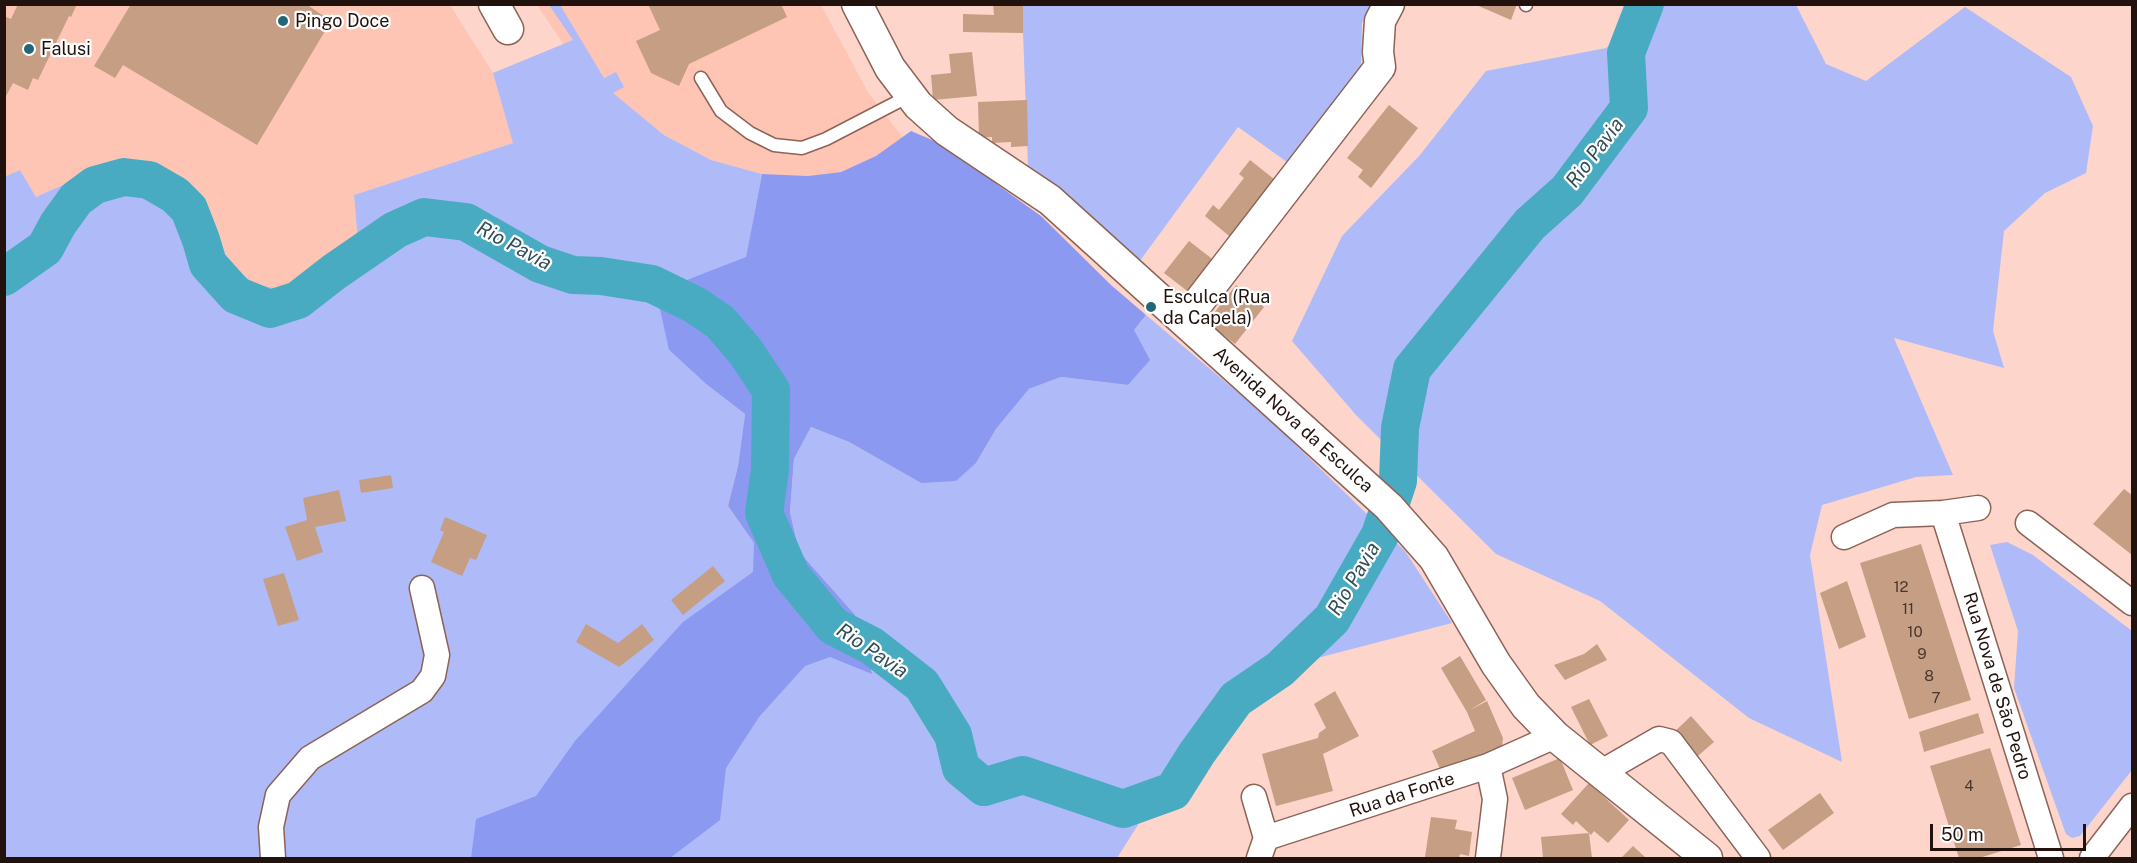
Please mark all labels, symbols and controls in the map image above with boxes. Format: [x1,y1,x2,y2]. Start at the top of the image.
place label: Pingo Doce [295,10,389,32]
marker: Pingo Doce [276,14,290,28]
place label: Falusi [41,38,91,60]
marker: Falusi [22,42,36,56]
water label: Rio Pavia [1561,113,1629,193]
water label: Rio Pavia [473,216,555,276]
place label: Esculca (Rua da Capela) [1163,286,1270,328]
marker: Esculca (Rua da Capela) [1144,300,1158,314]
street label: Avenida Nova da Esculca [1209,343,1377,497]
water label: Rio Pavia [1323,538,1385,620]
house number: 12 [1893,578,1909,596]
street label: Rua Nova de São Pedro [1958,590,2036,782]
house number: 11 [1902,600,1914,618]
water label: Rio Pavia [832,618,912,684]
house number: 10 [1907,623,1923,641]
house number: 9 [1917,645,1927,663]
house number: 8 [1924,667,1934,685]
house number: 7 [1931,689,1941,707]
street label: Rua da Fonte [1347,768,1457,822]
house number: 4 [1964,777,1974,795]
scale bar [1933,812,2089,850]
text: 50 m [1941,824,1984,845]

